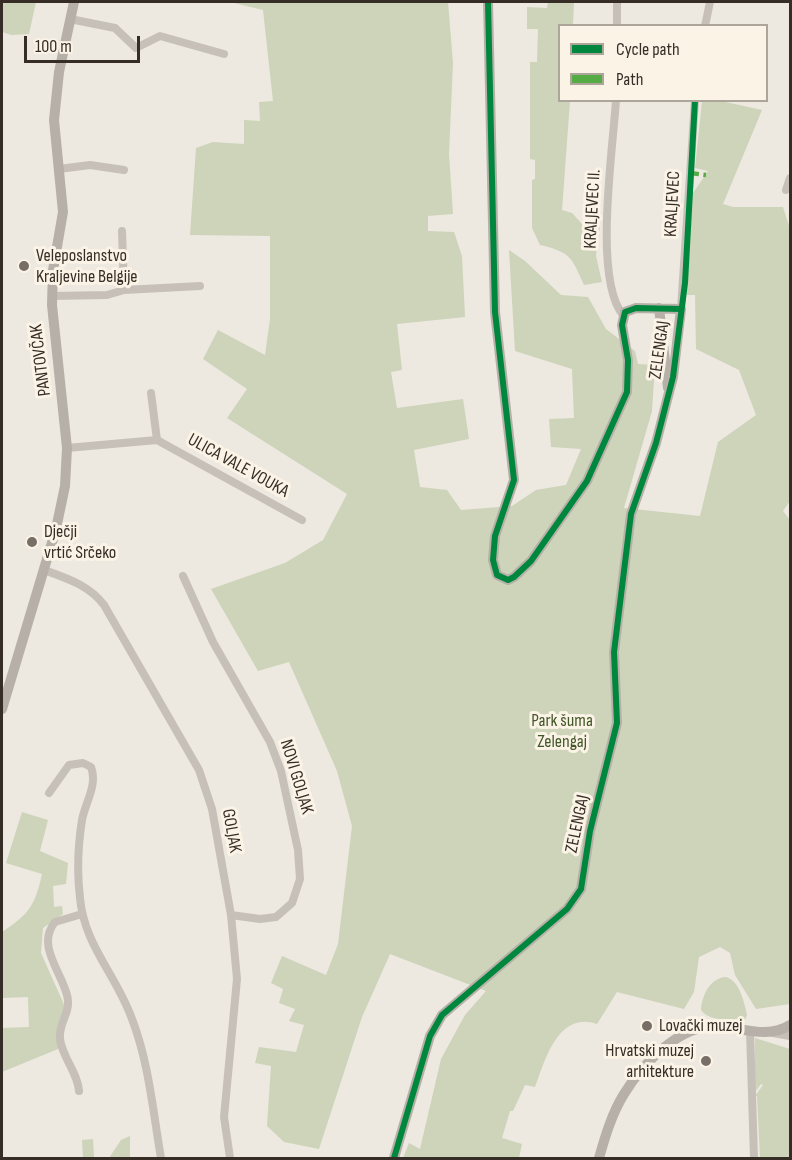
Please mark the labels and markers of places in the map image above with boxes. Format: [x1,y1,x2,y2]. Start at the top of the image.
place label: Veleposlanstvo Kraljevine Belgije [36,245,138,288]
marker: Veleposlanstvo Kraljevine Belgije [17,259,31,273]
place label: Dječji vrtić Srčeko [44,521,116,564]
marker: Dječji vrtić Srčeko [25,535,39,549]
place label: Lovački muzej [659,1015,742,1037]
marker: Lovački muzej [640,1019,654,1033]
place label: Hrvatski muzej arhitekture [605,1040,694,1082]
marker: Hrvatski muzej arhitekture [699,1054,713,1068]

